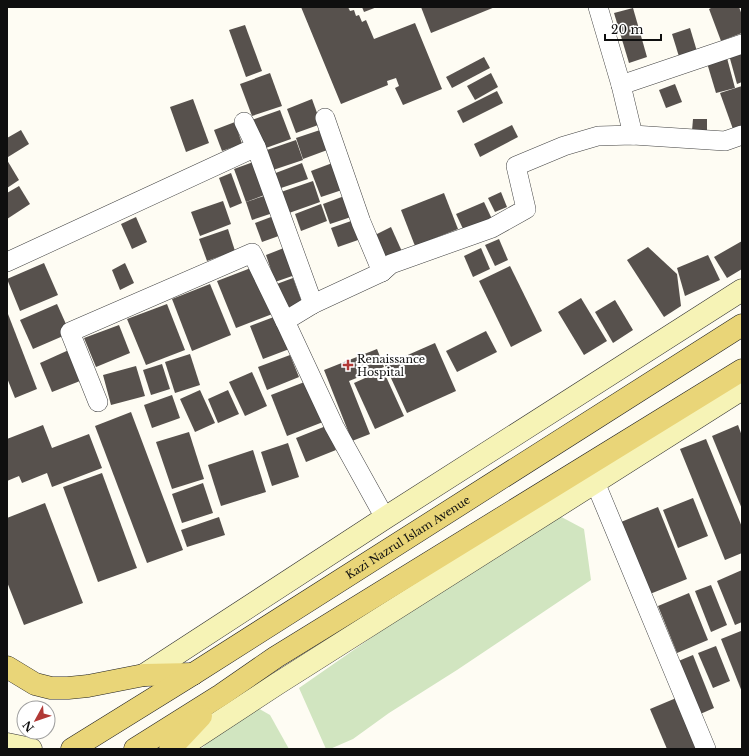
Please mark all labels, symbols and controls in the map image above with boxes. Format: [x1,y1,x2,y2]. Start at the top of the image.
scale bar [605,16,661,42]
text: 20 m [611,22,643,37]
place label: Renaissance Hospital [357,352,425,379]
marker: Renaissance Hospital [342,359,354,371]
street label: Kazi Nazrul Islam Avenue [343,493,473,582]
north arrow [16,700,56,740]
text: N [19,717,37,735]

